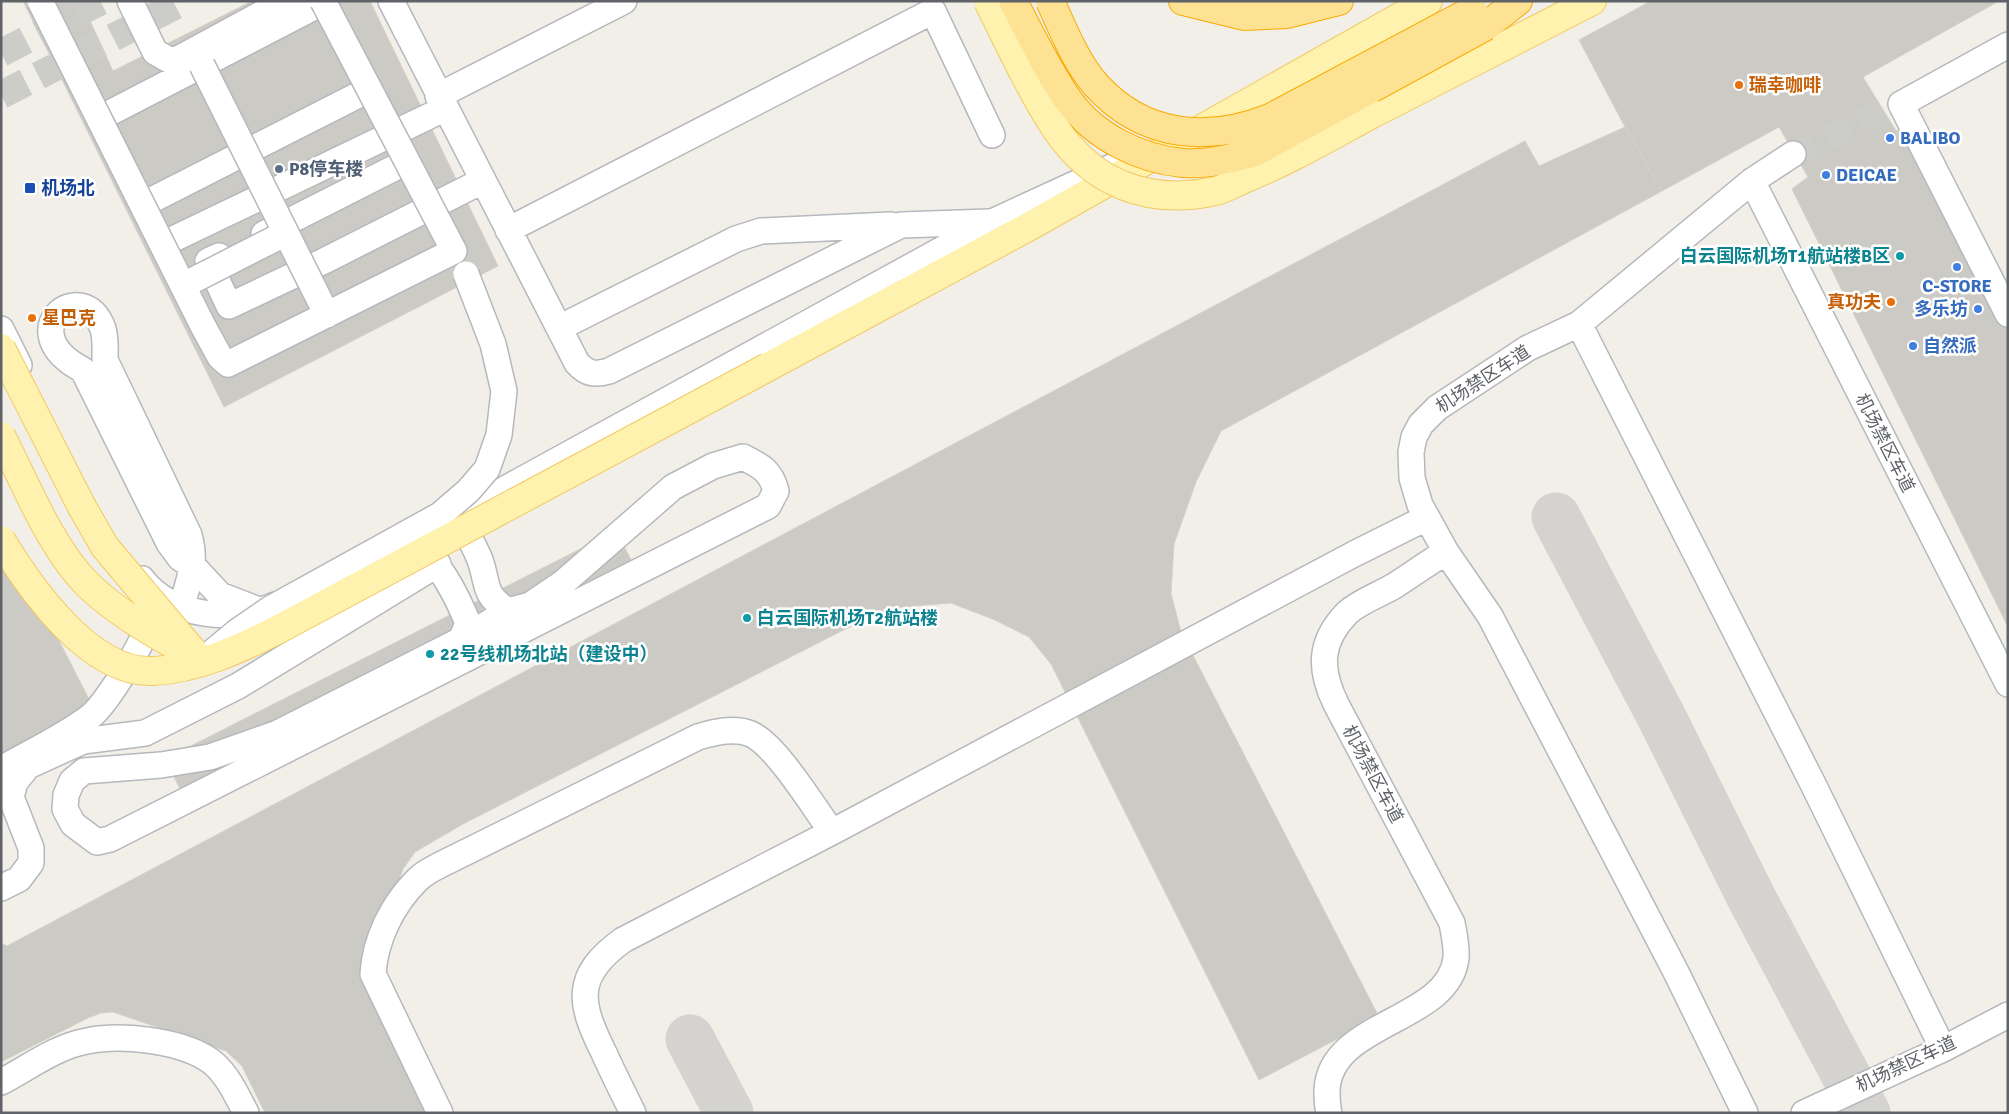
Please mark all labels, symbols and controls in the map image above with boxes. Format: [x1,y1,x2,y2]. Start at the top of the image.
place label: 瑞幸咖啡 [1749,74,1821,96]
marker: 瑞幸咖啡 [1733,79,1745,91]
place label: BALIBO [1900,127,1961,149]
marker: BALIBO [1884,132,1896,144]
place label: P8停车楼 [289,158,363,180]
marker: P8停车楼 [273,163,285,175]
place label: DEICAE [1836,164,1897,186]
marker: DEICAE [1820,169,1832,181]
place label: 机场北 [41,177,95,199]
marker: 机场北 [23,181,37,195]
place label: 白云国际机场T1航站楼B区 [1680,245,1890,267]
marker: 白云国际机场T1航站楼B区 [1894,250,1906,262]
marker: C-STORE [1951,261,1963,273]
place label: C-STORE [1922,275,1992,297]
place label: 真功夫 [1827,291,1881,313]
marker: 真功夫 [1885,296,1897,308]
place label: 多乐坊 [1914,298,1968,320]
marker: 多乐坊 [1972,303,1984,315]
place label: 星巴克 [42,307,96,329]
marker: 星巴克 [26,312,38,324]
place label: 自然派 [1923,335,1977,357]
street label: 机场禁区车道 [1432,340,1534,418]
marker: 自然派 [1907,340,1919,352]
street label: 机场禁区车道 [1851,390,1919,496]
place label: 白云国际机场T2航站楼 [757,607,938,629]
marker: 白云国际机场T2航站楼 [741,612,753,624]
place label: 22号线机场北站（建设中） [440,643,657,665]
marker: 22号线机场北站（建设中） [424,648,436,660]
street label: 机场禁区车道 [1338,721,1408,827]
street label: 机场禁区车道 [1852,1031,1960,1097]

